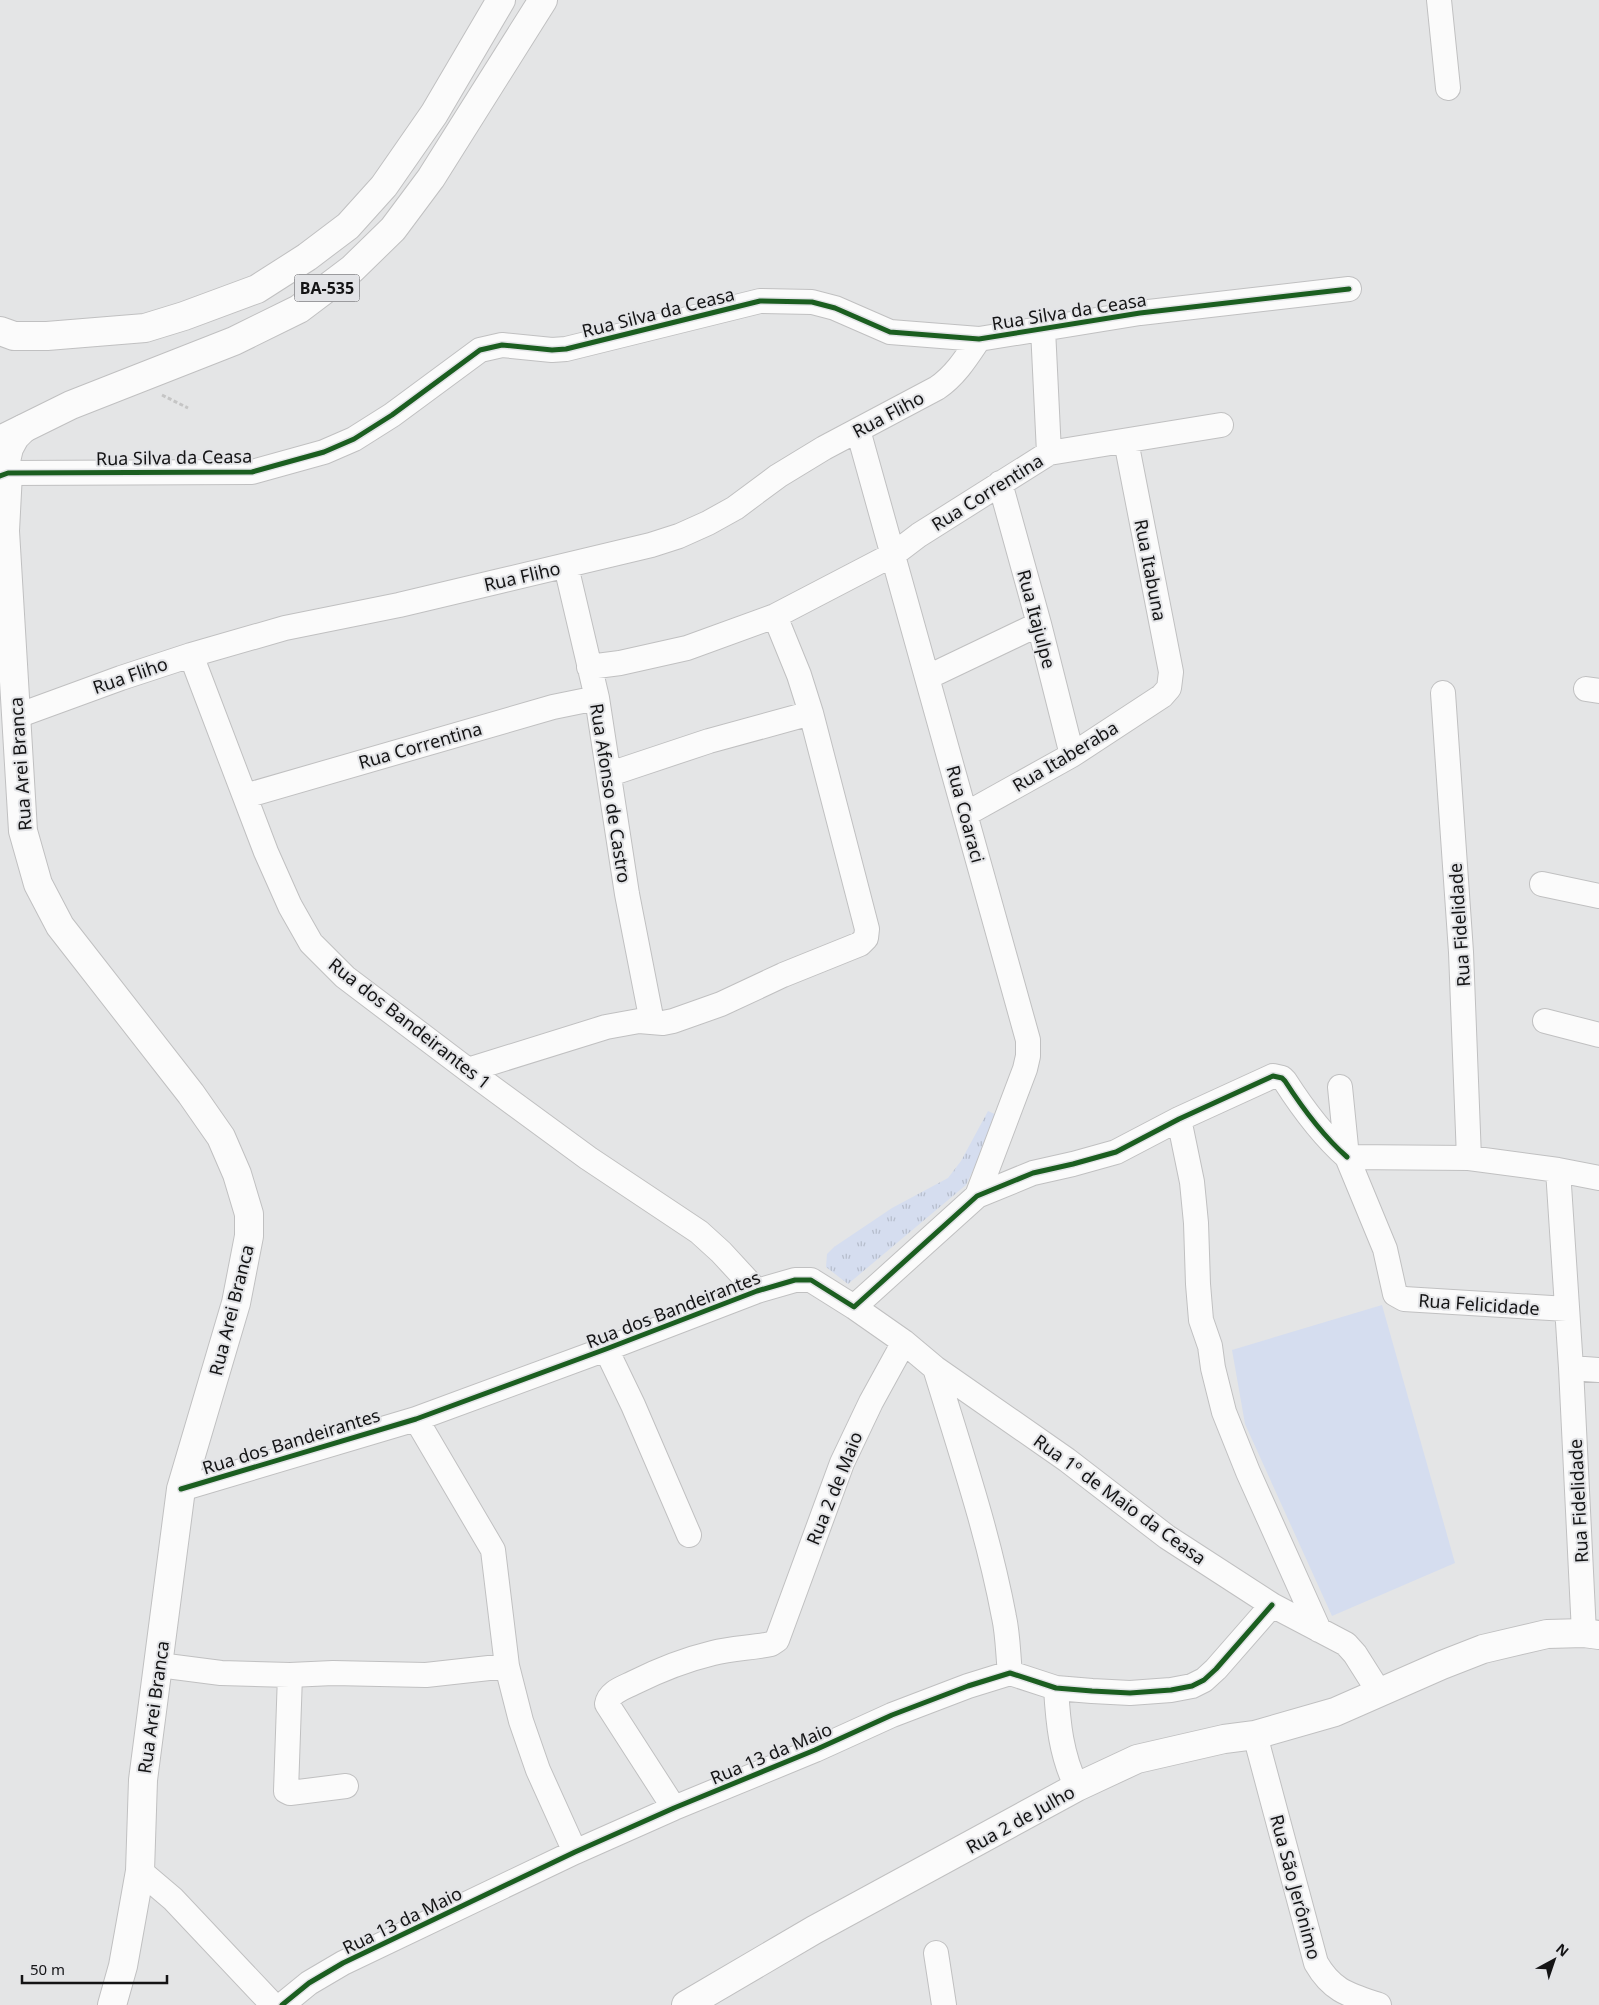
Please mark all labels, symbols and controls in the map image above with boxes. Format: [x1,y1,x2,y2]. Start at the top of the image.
road number: BA-535 [294,274,360,302]
street label: Rua Silva da Ceasa [579,281,737,343]
street label: Rua Silva da Ceasa [990,287,1148,335]
street label: Rua Fliho [848,385,928,443]
street label: Rua Silva da Ceasa [96,444,252,470]
street label: Rua Correntina [927,448,1047,536]
street label: Rua Itabuna [1129,517,1173,623]
street label: Rua Fliho [481,556,563,596]
street label: Rua Itajulpe [1012,567,1062,671]
street label: Rua Fliho [89,651,171,699]
street label: Rua Arei Branca [3,696,37,832]
street label: Rua Afonso de Castro [585,702,637,884]
street label: Rua Itaberaba [1008,715,1122,797]
street label: Rua Correntina [355,716,485,774]
street label: Rua Coaraci [941,763,991,865]
street label: Rua Fidelidade [1443,862,1475,988]
street label: Rua dos Bandeirantes 1 [324,952,496,1094]
street label: Rua Arei Branca [203,1242,259,1378]
street label: Rua dos Bandeirantes [582,1265,764,1353]
street label: Rua Felicidade [1418,1288,1540,1320]
street label: Rua dos Bandeirantes [199,1403,383,1479]
street label: Rua 2 de Maio [800,1428,868,1548]
street label: Rua 1º de Maio da Ceasa [1029,1428,1211,1570]
street label: Rua Fidelidade [1563,1438,1593,1564]
street label: Rua Arei Branca [132,1639,174,1775]
street label: Rua 13 da Maio [706,1717,836,1789]
street label: Rua 2 de Julho [961,1779,1079,1859]
street label: Rua São Jerônimo [1265,1812,1327,1962]
street label: Rua 13 da Maio [338,1881,466,1959]
north arrow [1529,1935,1579,1985]
text: N [1552,1939,1573,1961]
scale bar [22,1952,168,1984]
text: 50 m [30,1959,65,1979]

